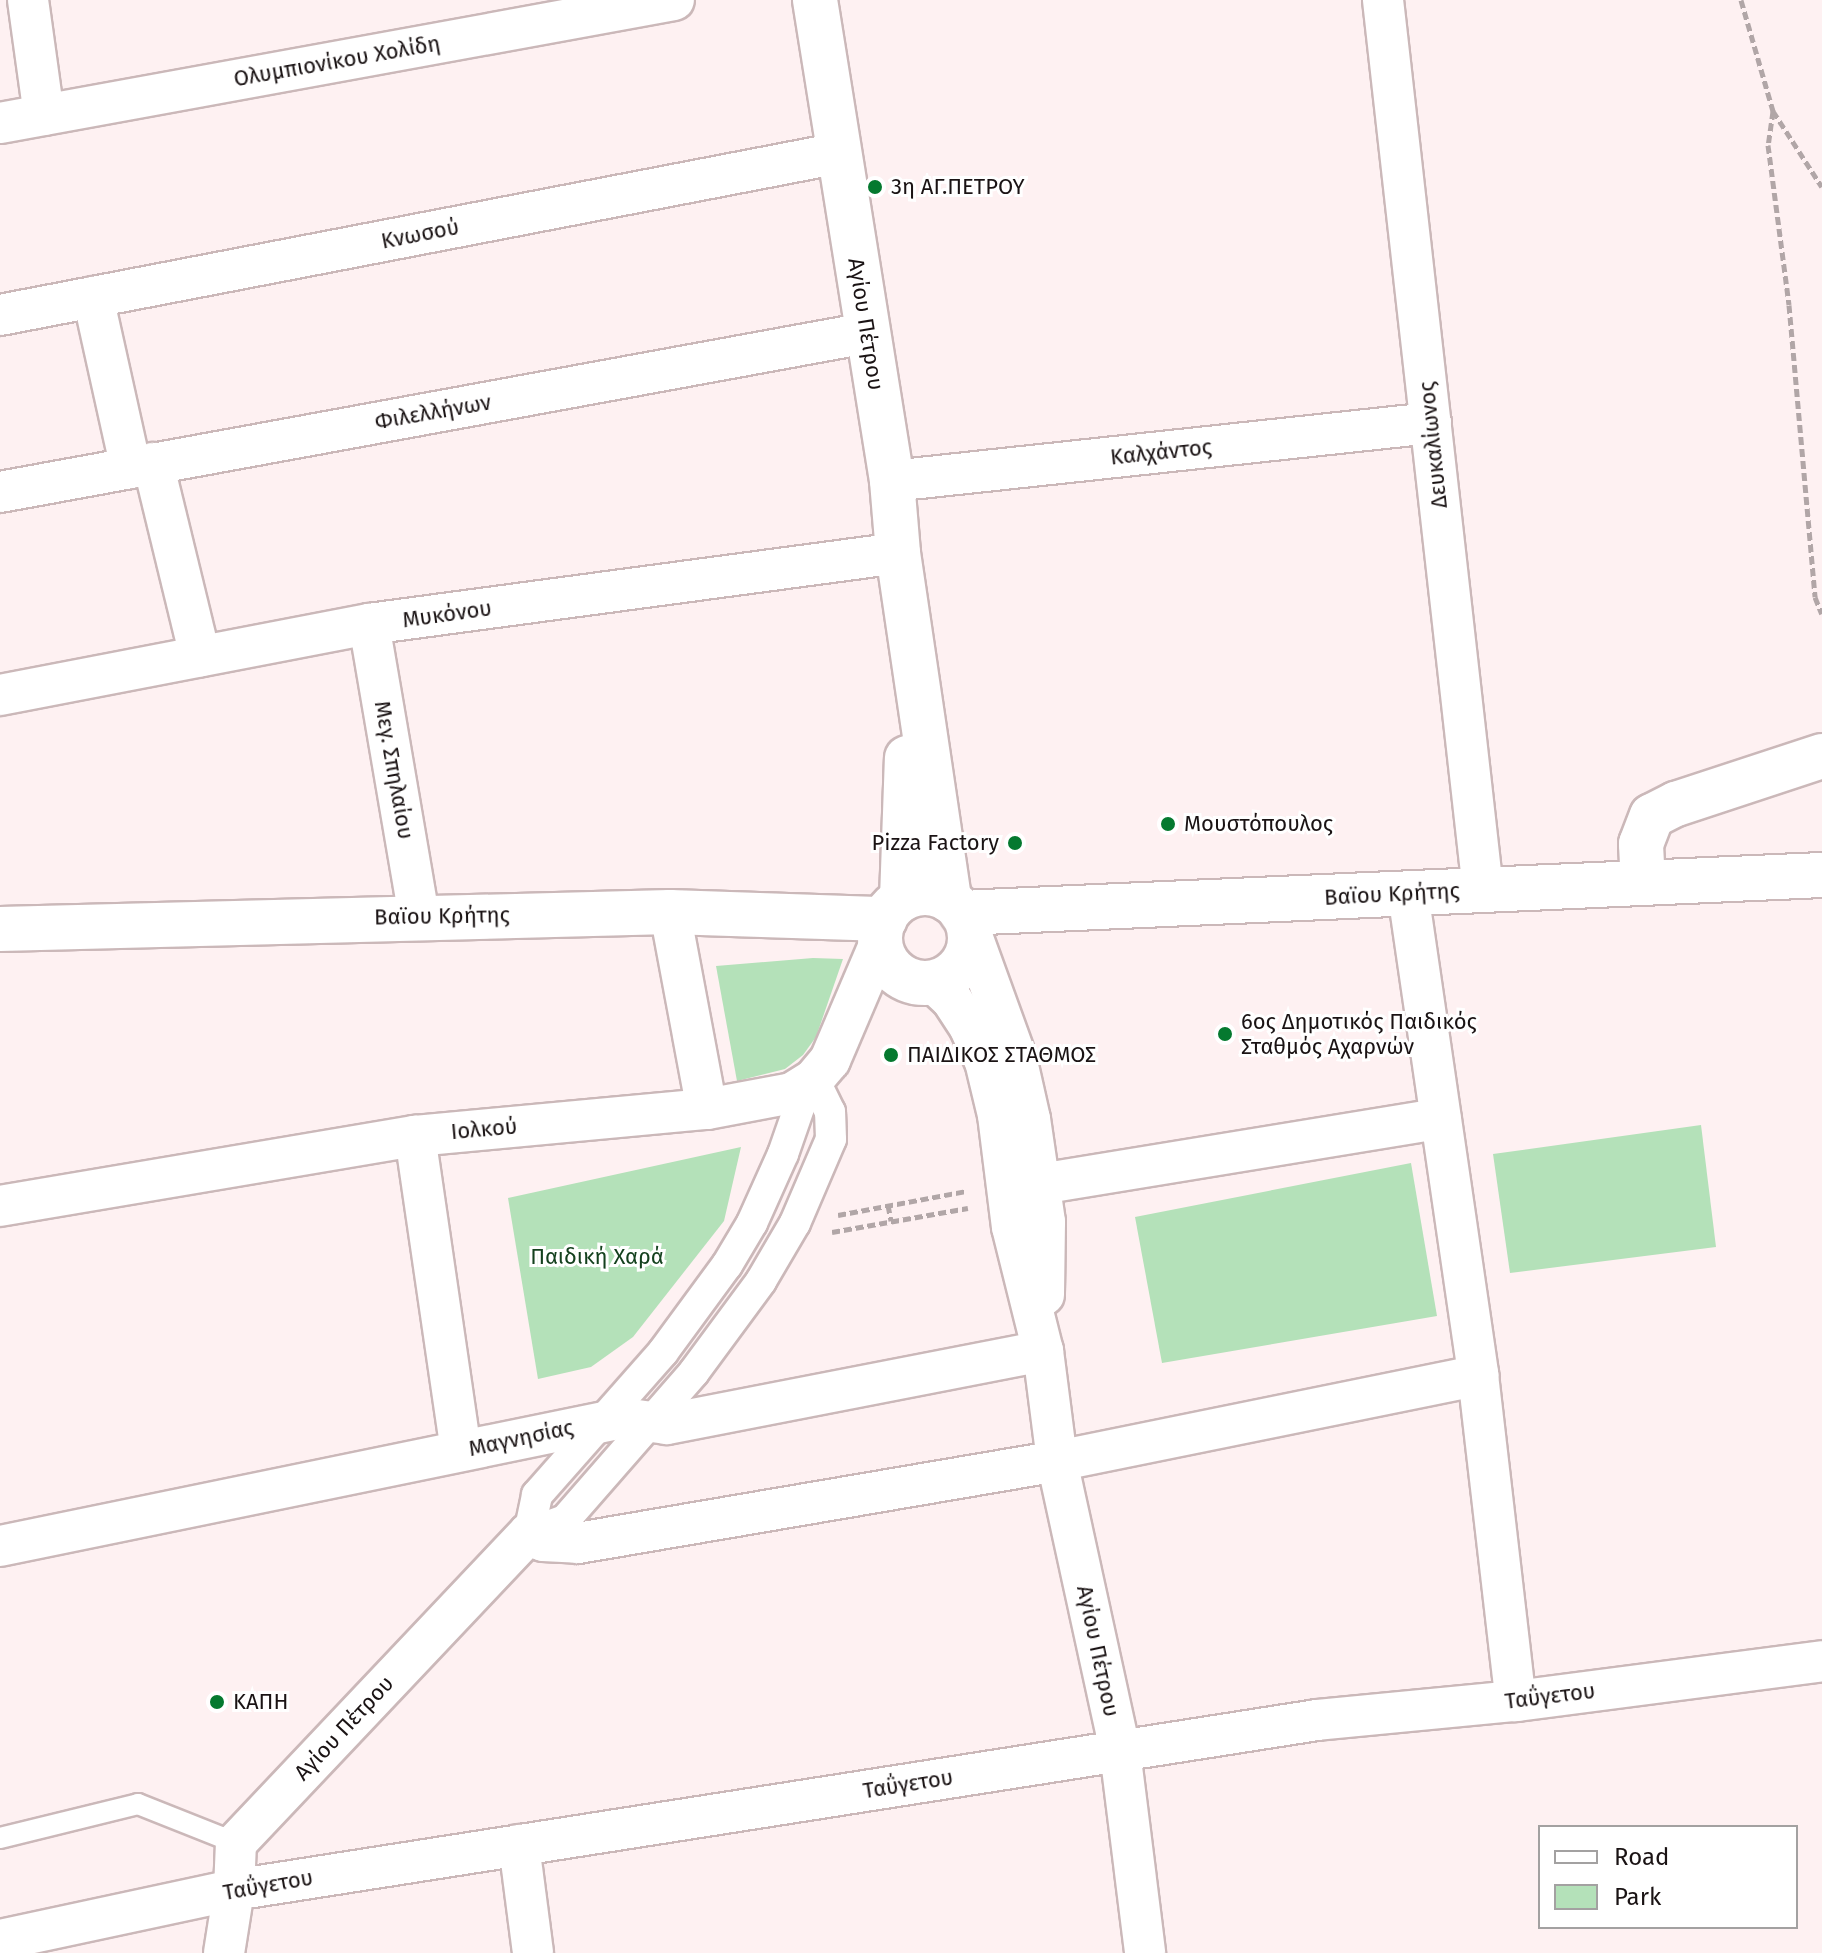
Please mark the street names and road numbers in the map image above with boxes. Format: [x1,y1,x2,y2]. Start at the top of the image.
street label: Ολυμπιονίκου Χολίδη [232,30,442,92]
street label: Κνωσού [379,214,461,254]
street label: Αγίου Πέτρου [843,256,889,392]
street label: Δευκαλίωνος [1413,380,1453,510]
street label: Φιλελλήνων [373,389,493,435]
street label: Καλχάντος [1109,434,1213,470]
street label: Μυκόνου [401,595,493,633]
street label: Μεγ. Σπηλαίου [369,699,419,841]
street label: Βαϊου Κρήτης [1323,877,1461,911]
street label: Βαϊου Κρήτης [374,902,510,930]
street label: Ιολκού [450,1113,518,1145]
street label: Μαγνησίας [466,1414,576,1462]
street label: Αγίου Πέτρου [1071,1583,1125,1719]
street label: Αγίου Πέτρου [289,1670,399,1786]
street label: Ταΰγετου [1503,1677,1597,1715]
street label: Ταΰγετου [861,1764,955,1804]
street label: Ταΰγετου [221,1864,315,1906]

